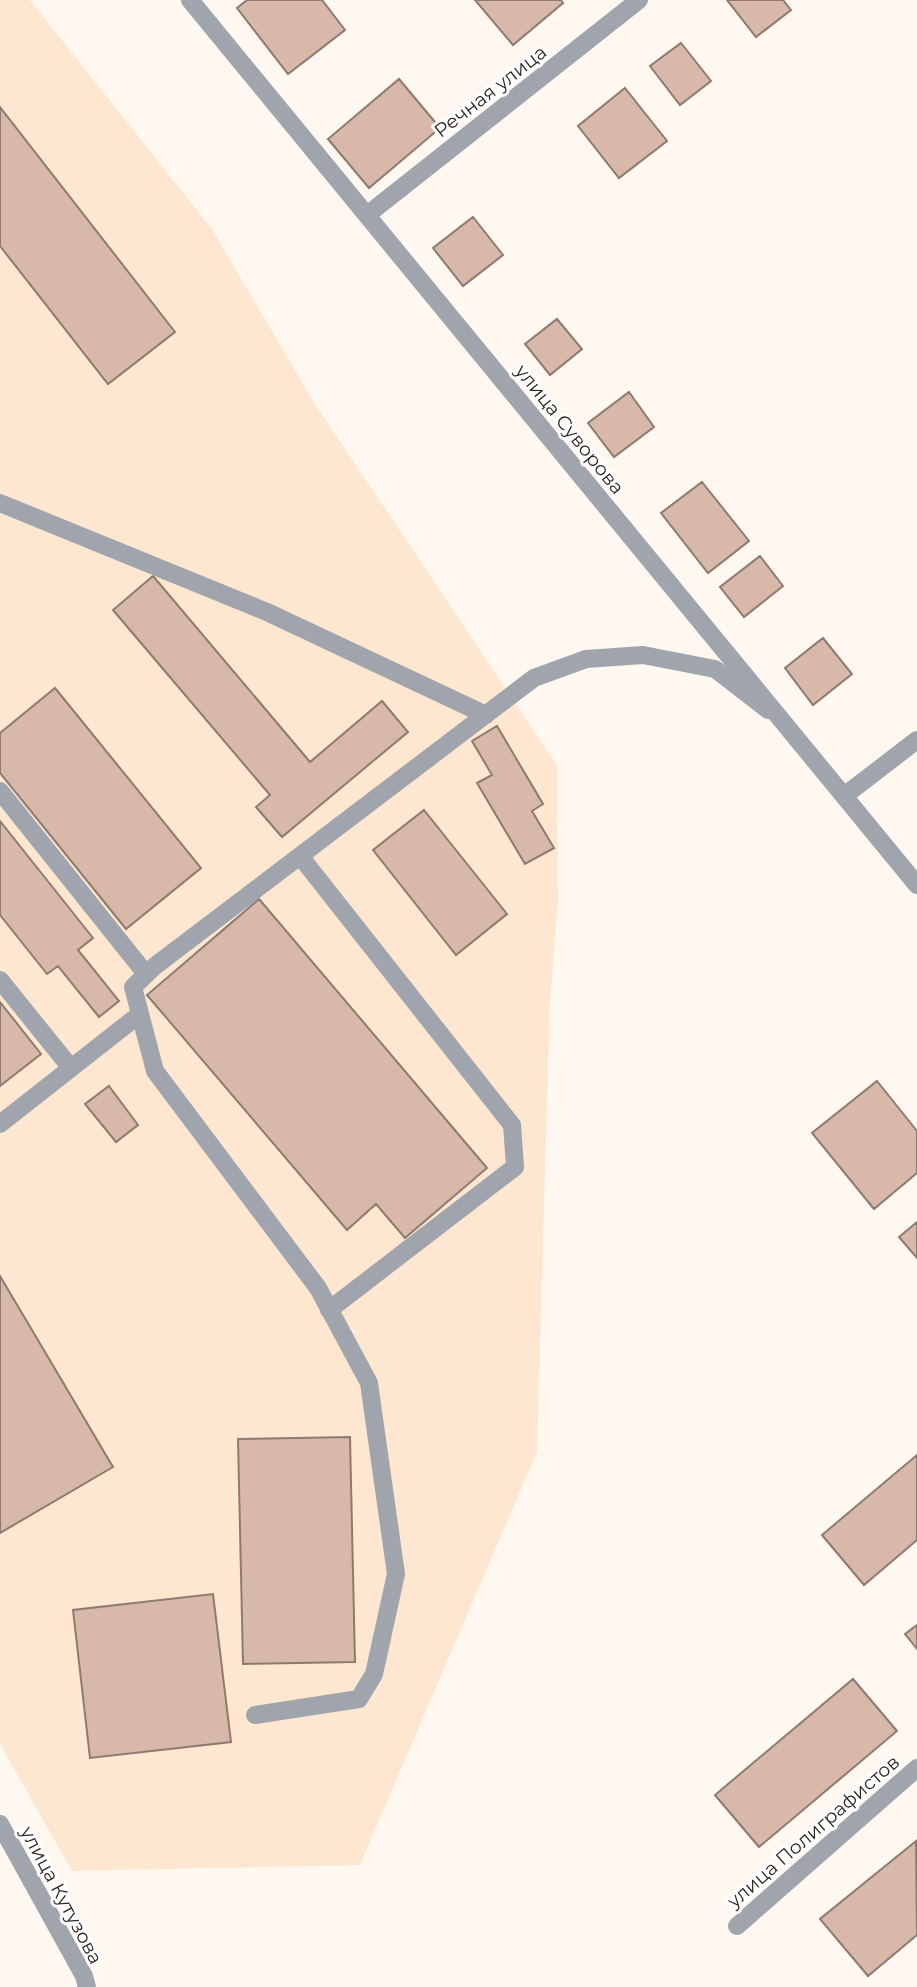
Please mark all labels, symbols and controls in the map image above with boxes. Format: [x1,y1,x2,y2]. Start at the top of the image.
street label: Речная улица [430,40,551,142]
street label: улица Суворова [510,359,629,499]
street label: улица Полиграфистов [722,1750,904,1913]
street label: улица Кутузова [15,1822,107,1968]

